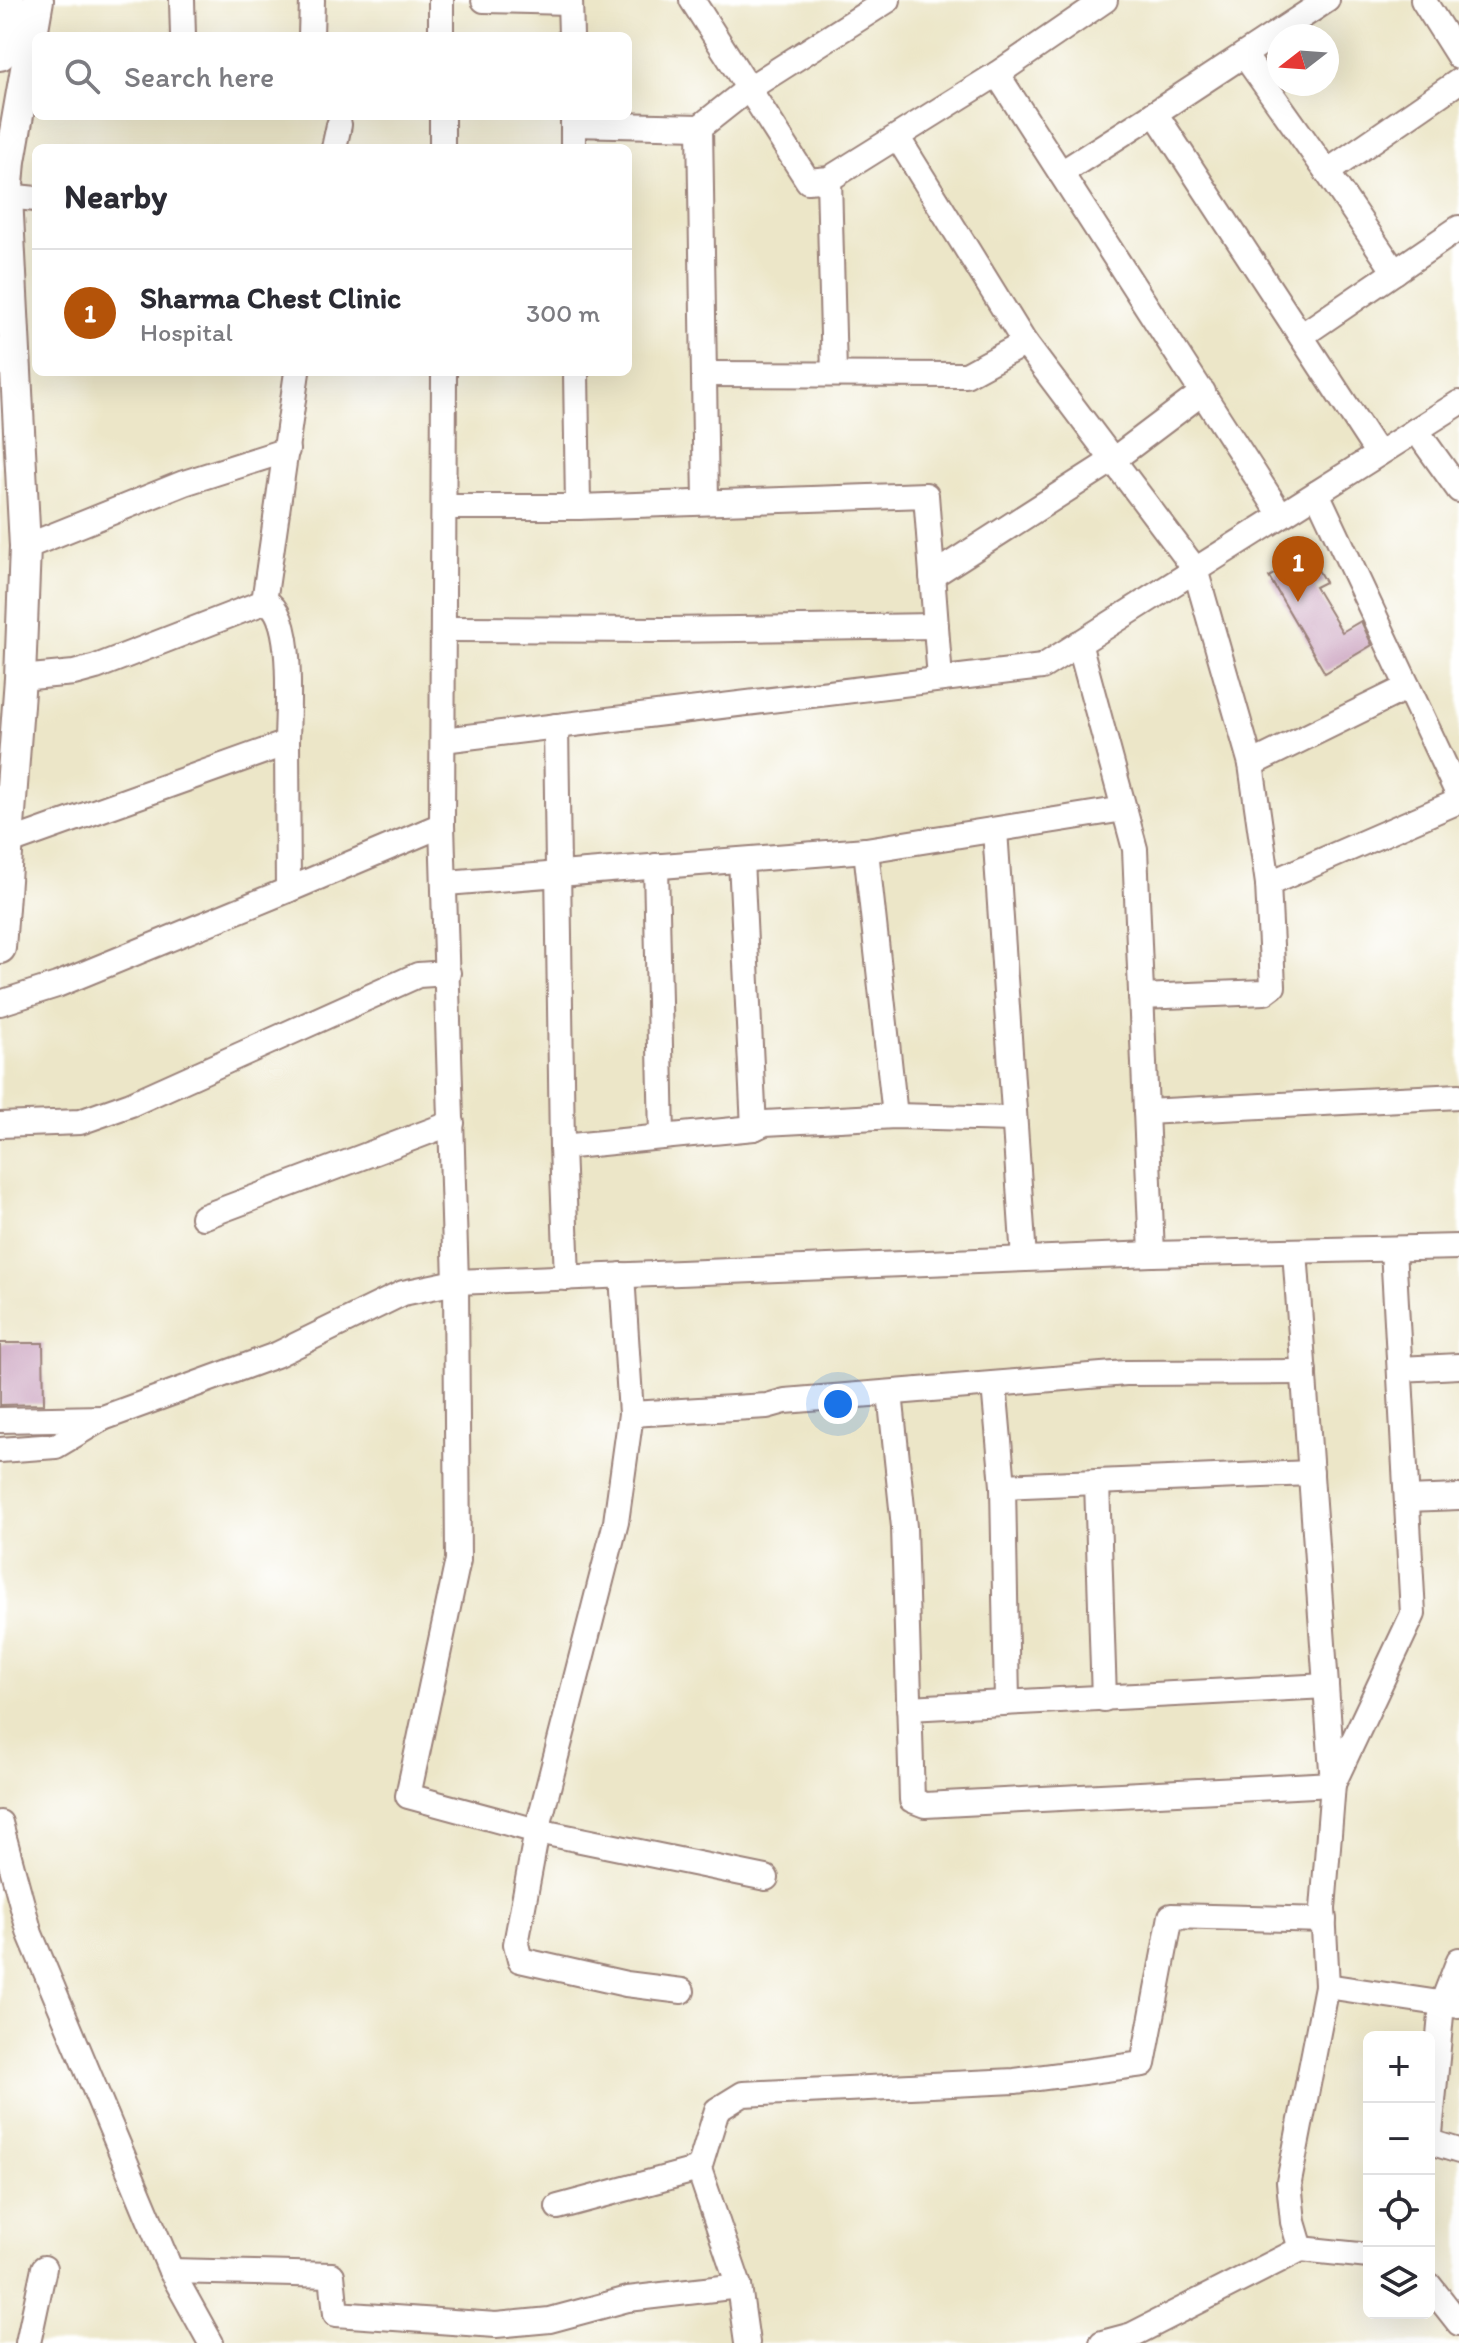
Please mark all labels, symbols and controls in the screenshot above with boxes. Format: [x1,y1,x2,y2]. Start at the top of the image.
north arrow [1267,24,1339,96]
search box [32,32,632,120]
icon: search [60,54,104,98]
text: Search here [124,58,274,95]
text: Nearby [64,176,167,217]
text: Sharma Chest Clinic [140,279,401,316]
text: 1 [84,297,96,329]
text: 300 m [526,297,600,329]
text: Hospital [140,316,233,348]
pin: 1 [1272,536,1324,602]
your location [818,1384,858,1424]
map controls [1363,2031,1435,2319]
button: + [1363,2031,1435,2103]
button: − [1363,2103,1435,2175]
button: locate [1363,2175,1435,2247]
button: layers [1363,2247,1435,2319]

